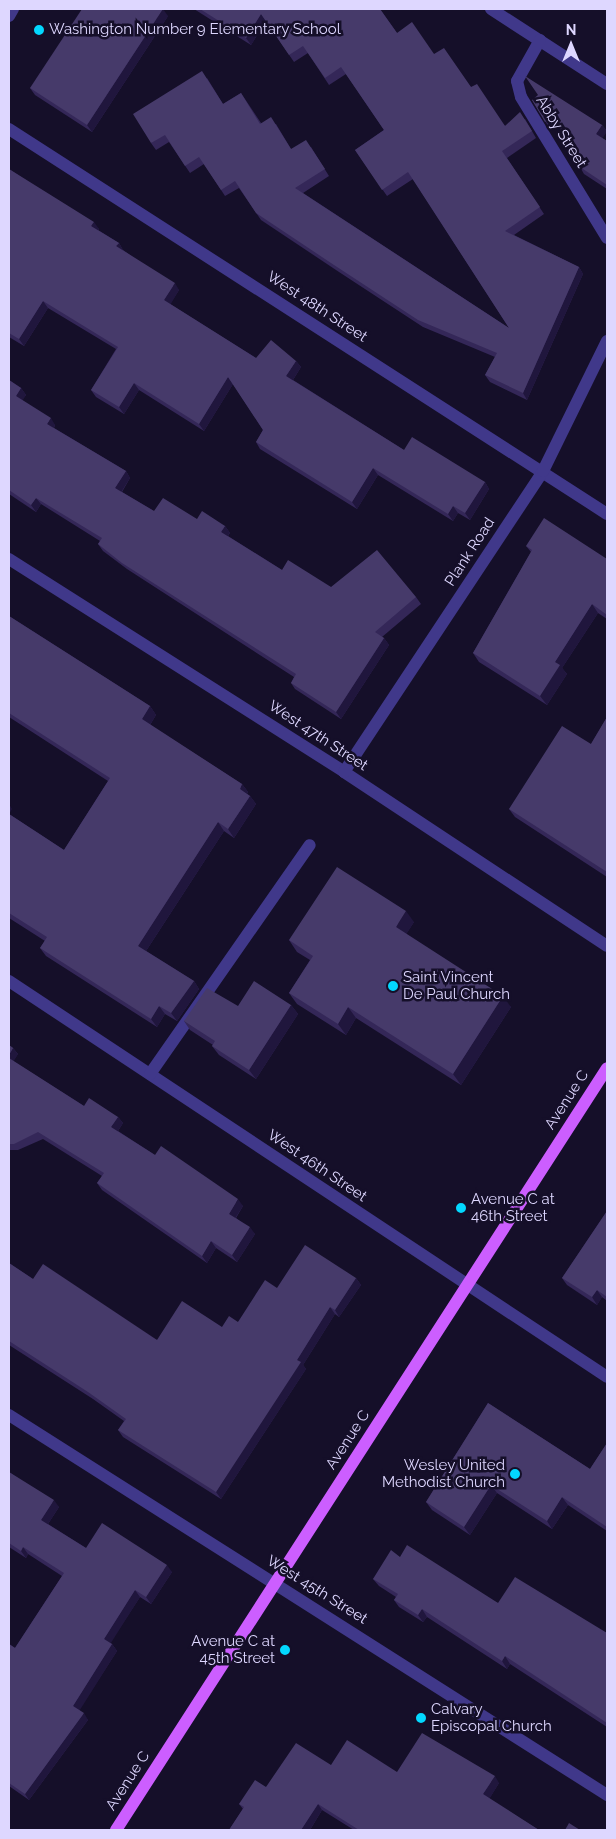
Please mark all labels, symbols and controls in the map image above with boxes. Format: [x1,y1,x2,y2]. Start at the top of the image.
north arrow [546,20,596,70]
place label: Washington Number 9 Elementary School [49,21,341,39]
text: N [566,22,576,38]
marker: Washington Number 9 Elementary School [33,24,45,36]
street label: Abby Street [532,92,590,172]
street label: West 48th Street [264,268,370,346]
street label: Plank Road [441,514,499,590]
street label: West 47th Street [265,697,371,775]
place label: Saint Vincent De Paul Church [403,968,511,1003]
marker: Saint Vincent De Paul Church [387,980,399,992]
street label: Avenue C [541,1067,593,1133]
street label: West 46th Street [264,1126,370,1206]
place label: Avenue C at 46th Street [471,1190,555,1225]
marker: Avenue C at 46th Street [455,1202,467,1214]
street label: Avenue C [322,1407,374,1473]
place label: Wesley United Methodist Church [382,1456,505,1491]
marker: Wesley United Methodist Church [509,1468,521,1480]
street label: West 45th Street [263,1552,371,1628]
place label: Avenue C at 45th Street [191,1632,275,1667]
marker: Avenue C at 45th Street [279,1644,291,1656]
place label: Calvary Episcopal Church [431,1700,552,1735]
marker: Calvary Episcopal Church [415,1712,427,1724]
street label: Avenue C [102,1748,154,1814]

